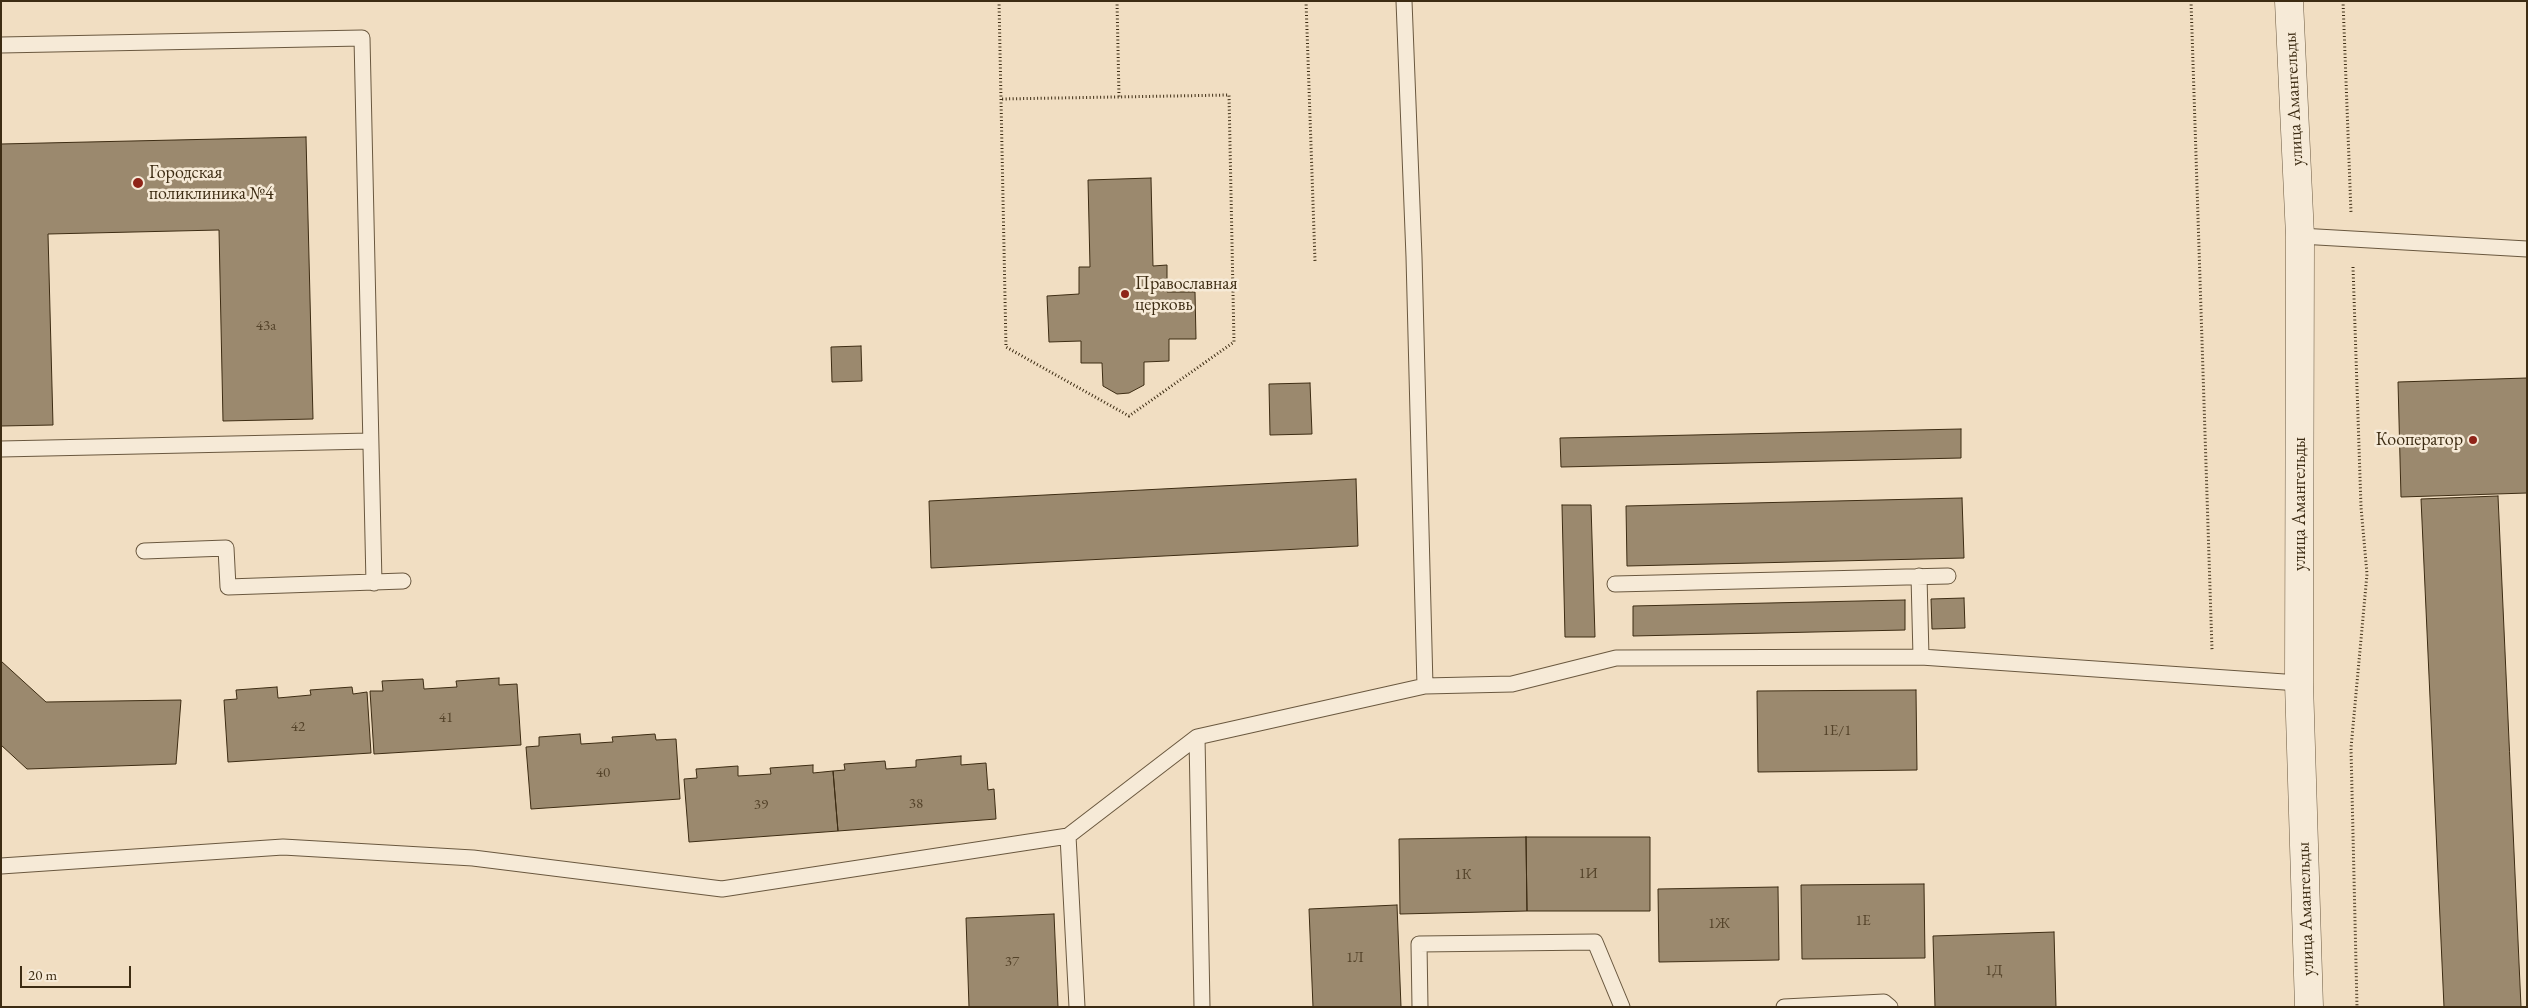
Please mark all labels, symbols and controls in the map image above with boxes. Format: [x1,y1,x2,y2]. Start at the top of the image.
street label: улица Амангельды [2280,31,2308,167]
place label: Городская поликлиника №4 [149,162,274,204]
marker: Городская поликлиника №4 [131,176,145,190]
place label: Православная церковь [1135,273,1238,316]
marker: Православная церковь [1119,288,1131,300]
house number: 43а [256,317,276,335]
place label: Кооператор [2376,429,2463,451]
marker: Кооператор [2467,434,2479,446]
street label: улица Амангельды [2289,437,2311,571]
house number: 41 [439,709,453,727]
house number: 42 [291,718,305,736]
house number: 1Е/1 [1823,722,1851,740]
house number: 40 [596,764,610,782]
house number: 38 [909,795,923,813]
house number: 39 [754,796,768,814]
street label: улица Амангельды [2293,842,2319,976]
house number: 1И [1578,865,1598,883]
house number: 1К [1454,866,1472,884]
house number: 1Е [1855,912,1871,930]
house number: 1Ж [1708,915,1730,933]
house number: 1Л [1346,949,1364,967]
house number: 37 [1005,953,1019,971]
scale bar [22,956,134,988]
house number: 1Д [1985,962,2003,980]
text: 20 m [28,965,57,984]

